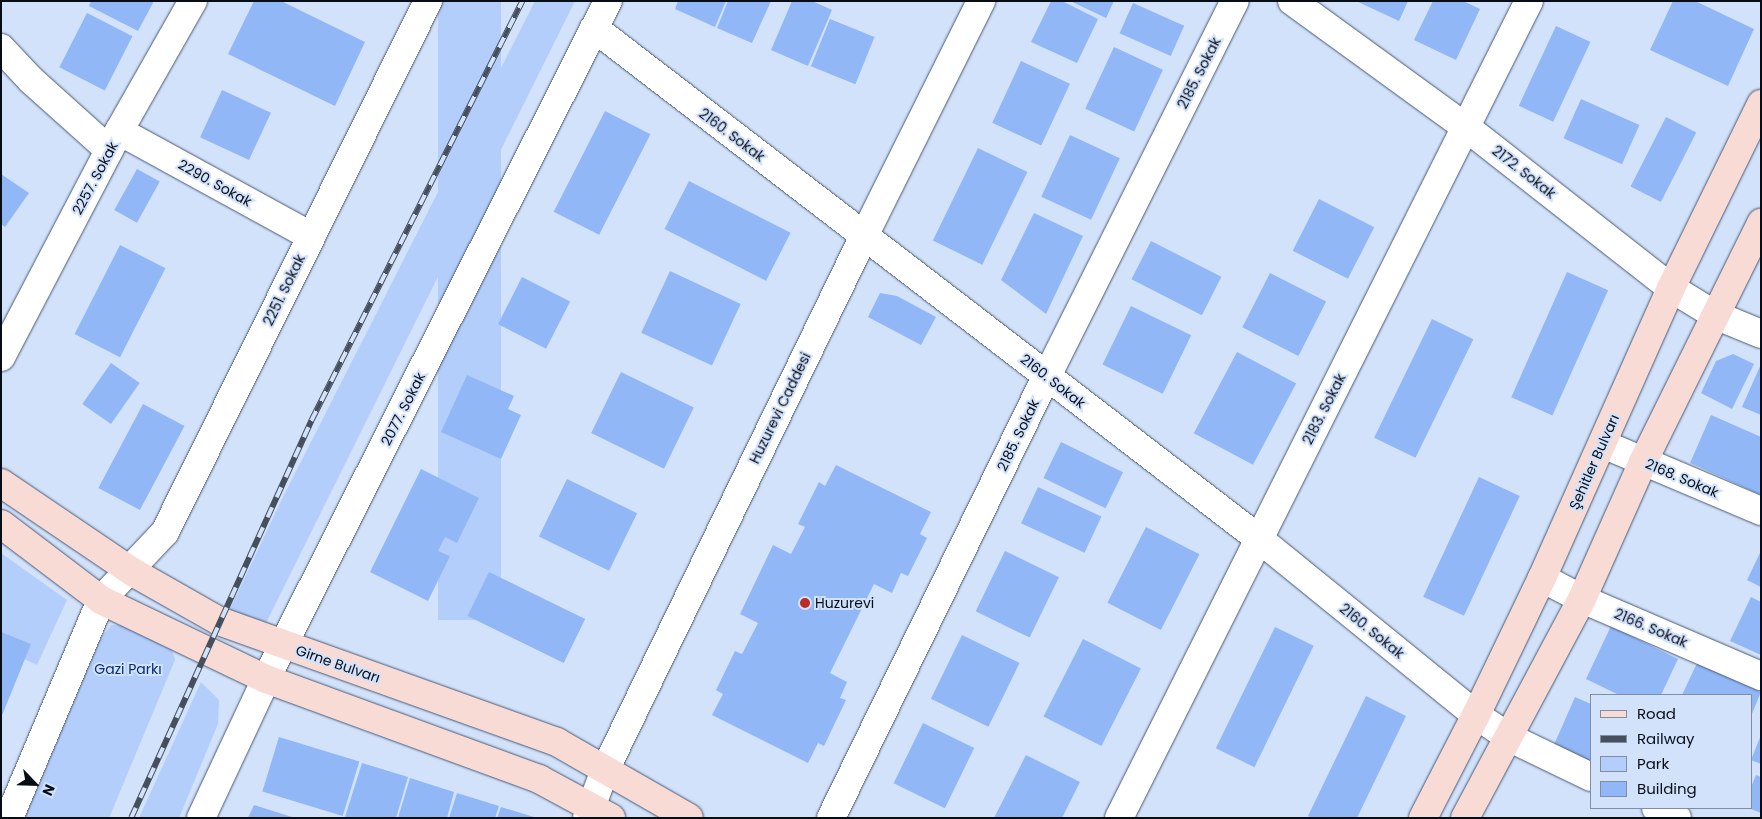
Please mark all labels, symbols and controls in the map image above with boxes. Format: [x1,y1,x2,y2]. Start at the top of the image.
street label: 2185. Sokak [1174,34,1224,112]
street label: 2160. Sokak [696,105,768,165]
street label: 2257. Sokak [69,139,121,217]
street label: 2172. Sokak [1489,142,1559,202]
street label: 2290. Sokak [175,156,255,210]
street label: 2251. Sokak [260,252,308,328]
street label: Huzurevi Caddesi [746,350,814,466]
street label: 2160. Sokak [1017,350,1089,412]
street label: 2077. Sokak [377,370,429,448]
street label: 2183. Sokak [1299,371,1349,447]
street label: 2185. Sokak [993,396,1043,474]
street label: Şehitler Bulvarı [1565,412,1623,512]
street label: 2168. Sokak [1643,455,1721,501]
place label: Huzurevi [815,595,874,611]
marker: Huzurevi [799,597,811,609]
street label: 2160. Sokak [1336,600,1408,662]
street label: 2166. Sokak [1612,605,1690,651]
street label: Girne Bulvarı [294,642,382,686]
park label: Gazi Parkı [94,661,162,677]
legend [1590,694,1752,809]
text: Road [1637,703,1676,724]
text: Railway [1637,728,1695,749]
text: Park [1637,753,1669,774]
north arrow [10,759,60,809]
text: Building [1637,778,1697,799]
text: N [37,781,60,799]

